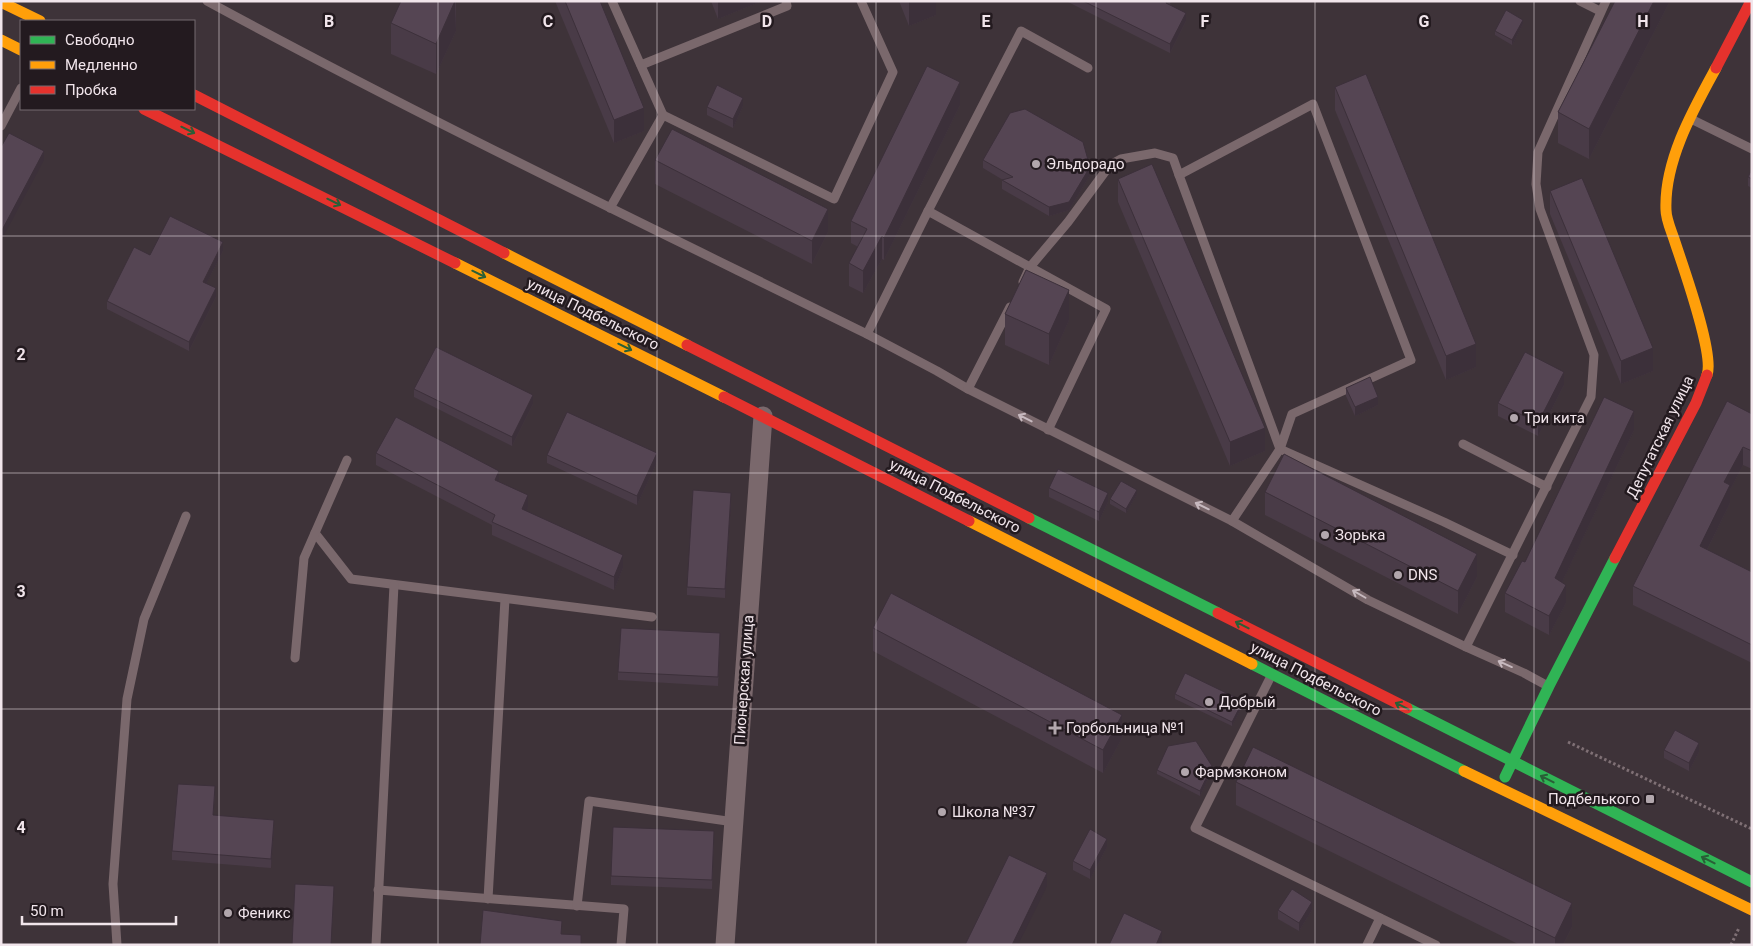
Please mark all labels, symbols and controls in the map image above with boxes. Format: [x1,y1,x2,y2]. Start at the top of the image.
text: B [324,12,334,31]
text: C [543,12,553,31]
text: D [762,12,772,31]
text: E [982,12,991,31]
text: F [1201,12,1210,31]
text: G [1419,12,1430,31]
text: H [1637,12,1649,31]
legend [20,20,195,110]
text: Свободно [65,31,134,49]
text: Медленно [65,56,138,74]
text: Пробка [65,81,117,99]
one-way arrow [180,126,195,135]
place label: Эльдорадо [1046,155,1125,173]
marker: Эльдорадо [1030,158,1042,170]
one-way arrow [326,198,341,207]
one-way arrow [471,270,486,279]
street label: улица Подбельского [524,274,662,354]
one-way arrow [617,342,632,352]
text: 2 [16,345,26,364]
street label: Депутатская улица [1623,373,1697,501]
place label: Три кита [1524,409,1585,427]
marker: Три кита [1508,412,1520,424]
one-way arrow [1018,413,1033,422]
street label: улица Подбельского [886,455,1024,537]
one-way arrow [1195,501,1210,510]
place label: Зорька [1335,526,1385,544]
marker: Зорька [1319,529,1331,541]
place label: DNS [1408,566,1438,584]
marker: DNS [1392,569,1404,581]
text: 3 [16,582,26,601]
one-way arrow [1352,589,1366,599]
street label: Пионерская улица [730,614,758,746]
one-way arrow [1234,620,1249,630]
street label: улица Подбельского [1247,638,1385,720]
one-way arrow [1498,659,1513,669]
place label: Добрый [1219,693,1276,711]
marker: Добрый [1203,696,1215,708]
one-way arrow [1395,701,1410,710]
place label: Горбольница №1 [1066,719,1185,737]
marker: Горбольница №1 [1048,721,1062,735]
place label: Фармэконом [1195,763,1287,781]
marker: Фармэконом [1179,766,1191,778]
one-way arrow [1540,774,1555,784]
place label: Подбелького [1548,790,1640,808]
marker: Подбелького [1644,793,1656,805]
place label: Школа №37 [952,803,1035,821]
marker: Школа №37 [936,806,948,818]
text: 4 [16,818,26,837]
one-way arrow [1701,855,1716,864]
scale bar [22,894,176,926]
text: 50 m [30,902,64,920]
place label: Феникс [238,904,291,922]
marker: Феникс [222,907,234,919]

